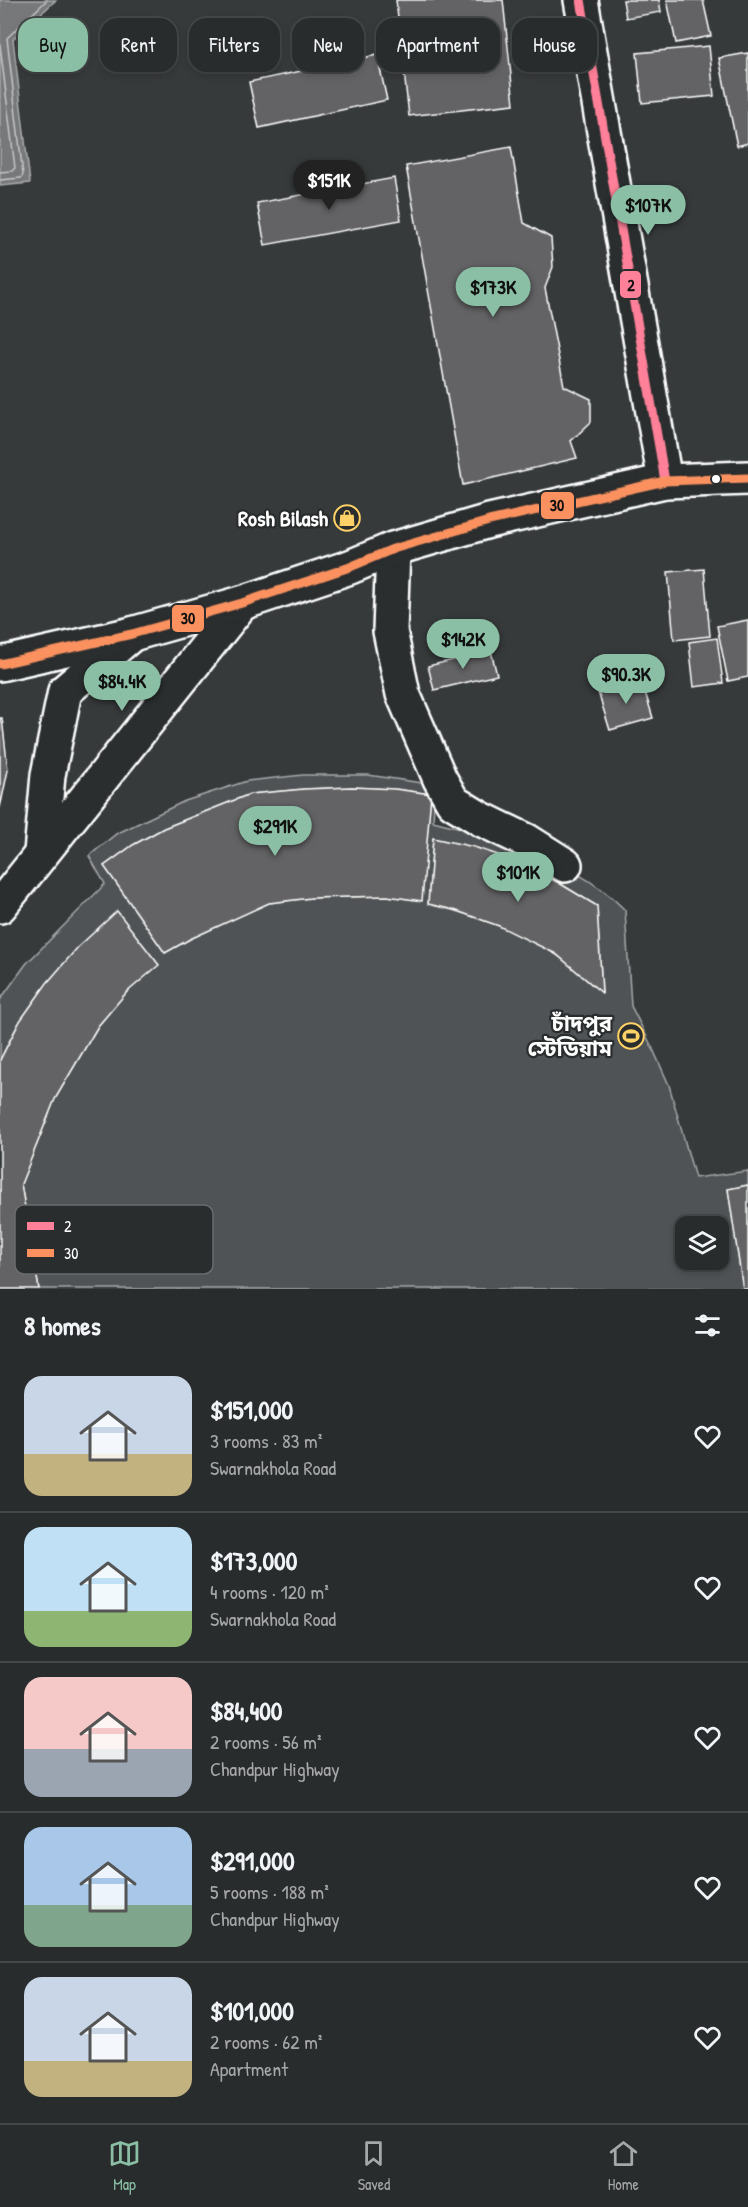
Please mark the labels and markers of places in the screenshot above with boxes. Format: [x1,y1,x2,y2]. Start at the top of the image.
pin: $151K [287,160,371,211]
pin: $107K [606,185,690,236]
pin: $173K [451,267,535,318]
unlabelled marker [710,473,722,485]
place label: Rosh Bilash [238,503,329,533]
shop icon: Rosh Bilash [332,503,362,533]
pin: $142K [421,619,505,670]
pin: $90.3K [577,654,675,705]
pin: $84.4K [73,661,171,712]
pin: $291K [233,806,317,857]
pin: $101K [476,852,560,903]
place label: চাঁদপুর স্টেডিয়াম [527,1008,613,1063]
sports icon: চাঁদপুর স্টেডিয়াম [616,1021,646,1051]

